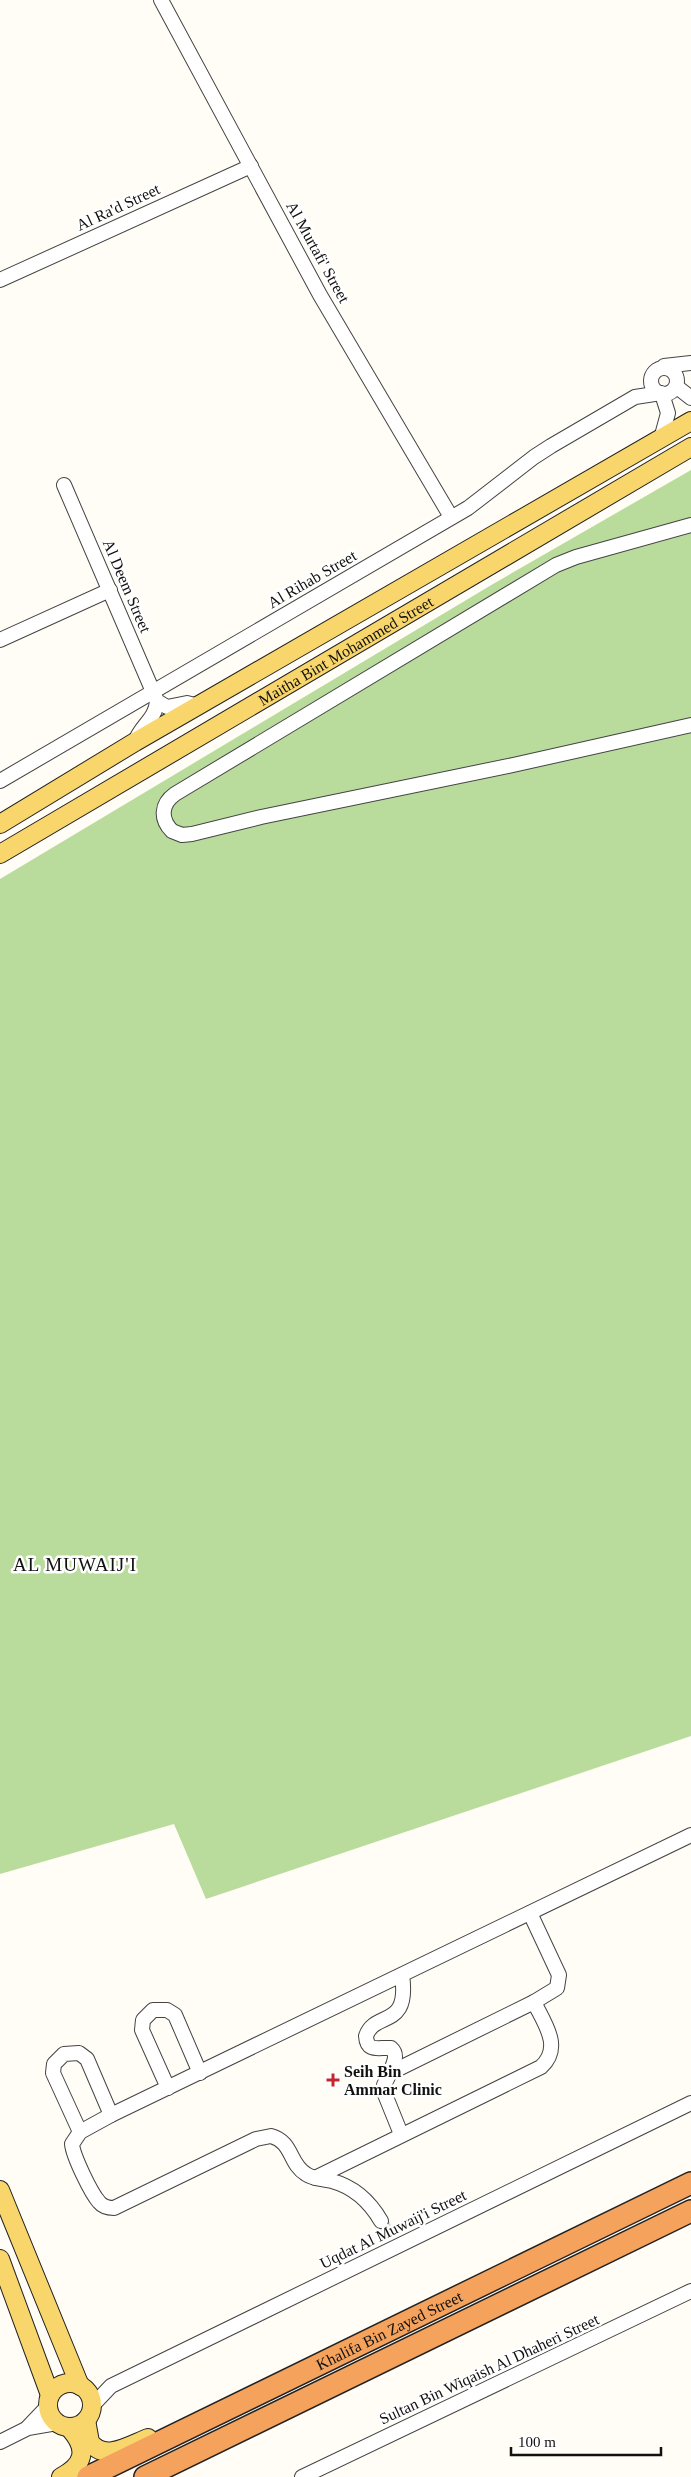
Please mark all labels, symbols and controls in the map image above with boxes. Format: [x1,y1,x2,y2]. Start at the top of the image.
street label: Al Ra'd Street [74,180,163,234]
street label: Al Murtafi' Street [283,198,353,306]
street label: Al Deem Street [100,537,154,636]
street label: Al Rihab Street [265,546,360,611]
street label: Maitha Bint Mohammed Street [255,592,436,708]
district label: AL MUWAIJ'I [13,1554,137,1575]
place label: Seih Bin Ammar Clinic [344,2063,442,2098]
marker: Seih Bin Ammar Clinic [326,2073,340,2087]
street label: Uqdat Al Muwaij'i Street [317,2186,470,2273]
street label: Khalifa Bin Zayed Street [313,2287,465,2373]
street label: Sultan Bin Wiqaish Al Dhaheri Street [376,2310,602,2428]
scale bar [511,2424,661,2456]
text: 100 m [518,2434,556,2450]

